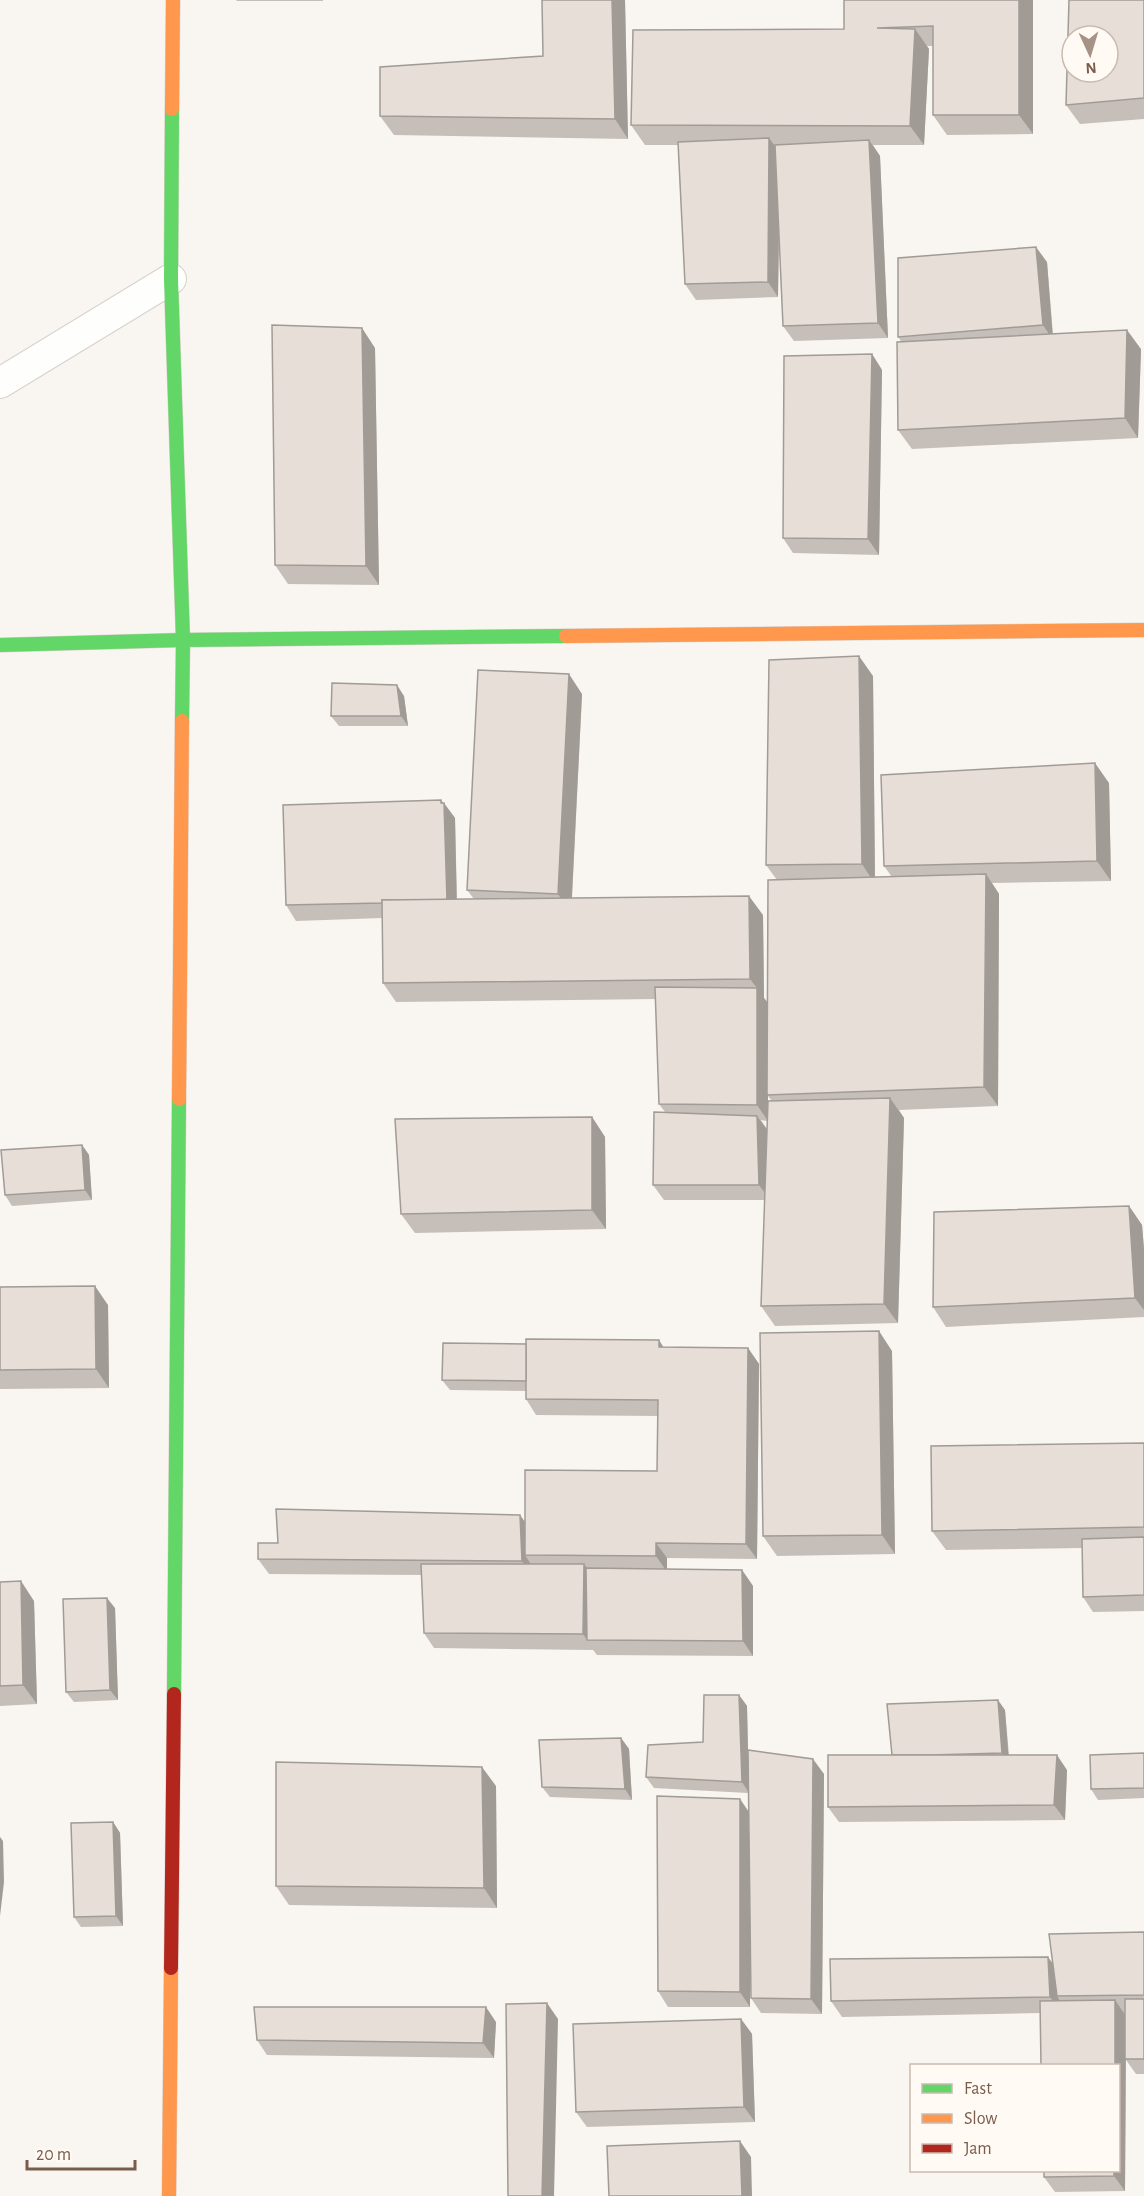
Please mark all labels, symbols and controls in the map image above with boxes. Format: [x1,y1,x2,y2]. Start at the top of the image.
north arrow [1060,24,1120,84]
text: N [1085,60,1097,76]
legend [910,2064,1120,2172]
text: Fast [964,2080,992,2098]
text: Slow [964,2110,997,2128]
scale bar [27,2133,135,2171]
text: Jam [964,2140,992,2158]
text: 20 m [36,2146,71,2164]

